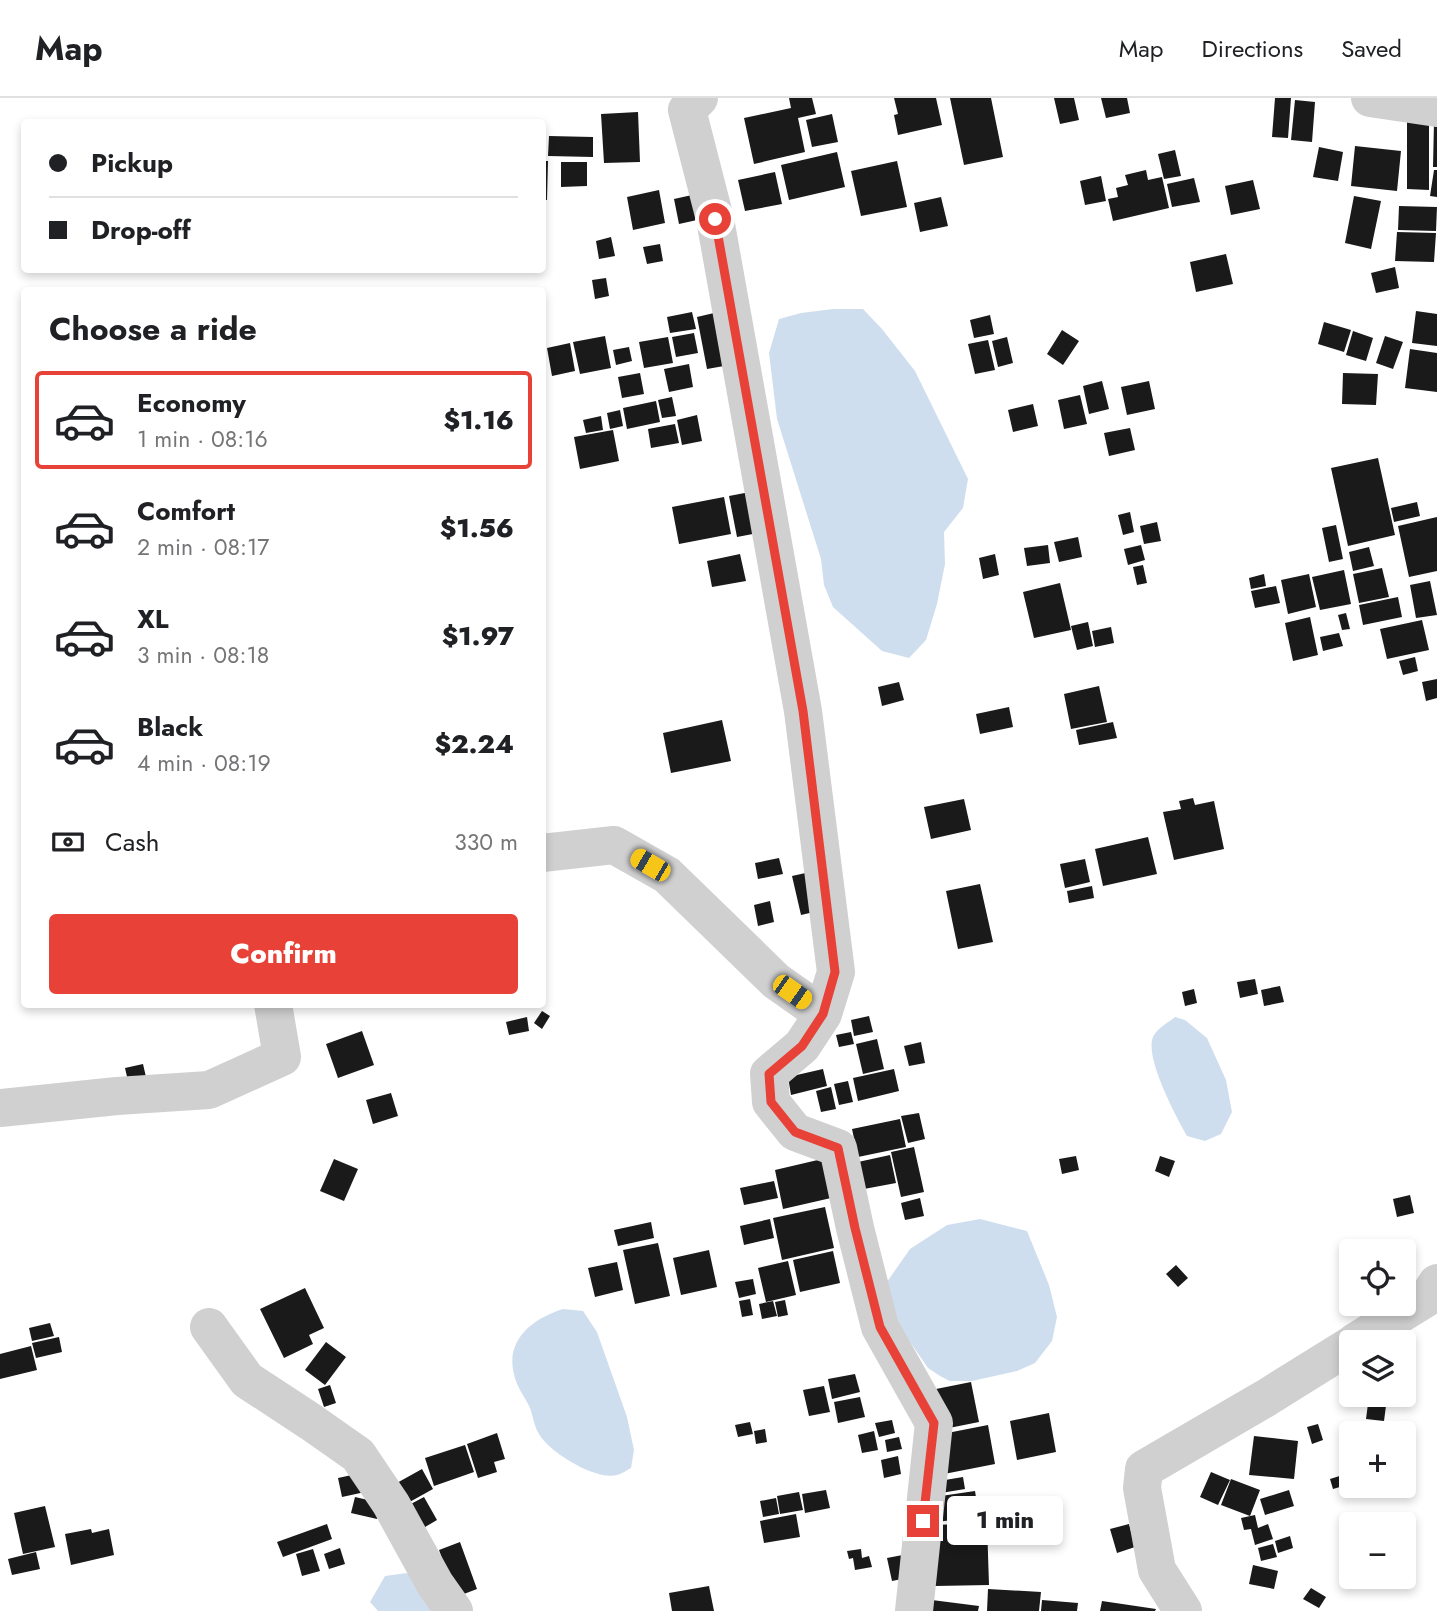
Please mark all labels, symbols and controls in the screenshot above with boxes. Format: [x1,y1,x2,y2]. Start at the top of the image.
text: Map [35,25,103,72]
text: Map [1119,31,1164,66]
text: Directions [1202,31,1303,66]
text: Saved [1341,31,1402,66]
text: Pickup [91,144,173,182]
route start [699,203,731,235]
text: Drop-off [91,211,191,249]
text: Choose a ride [49,306,257,352]
text: Economy [137,384,246,422]
icon: car [53,389,116,452]
text: $1.16 [443,401,514,439]
text: 1 min · 08:16 [137,422,268,456]
text: Comfort [137,492,235,530]
icon: car [53,497,116,560]
text: $1.56 [440,509,514,547]
text: 2 min · 08:17 [137,530,269,564]
text: XL [137,600,169,638]
icon: car [53,605,116,668]
text: $1.97 [442,617,514,655]
text: 3 min · 08:18 [137,638,269,672]
text: Black [137,708,203,746]
icon: car [53,713,116,776]
text: $2.24 [434,725,514,763]
text: 4 min · 08:19 [137,746,271,780]
icon: cash [49,823,87,861]
text: Cash [105,823,159,861]
text: 330 m [454,825,518,859]
car [627,845,674,885]
button: Confirm [49,914,518,994]
car [769,971,816,1013]
map controls [1339,1239,1416,1589]
button: locate [1339,1239,1416,1316]
button: layers [1339,1330,1416,1407]
button: + [1339,1421,1416,1498]
callout: 1 min [948,1496,1063,1546]
text: 1 min [976,1503,1034,1537]
route end [907,1505,939,1537]
button: − [1339,1512,1416,1589]

